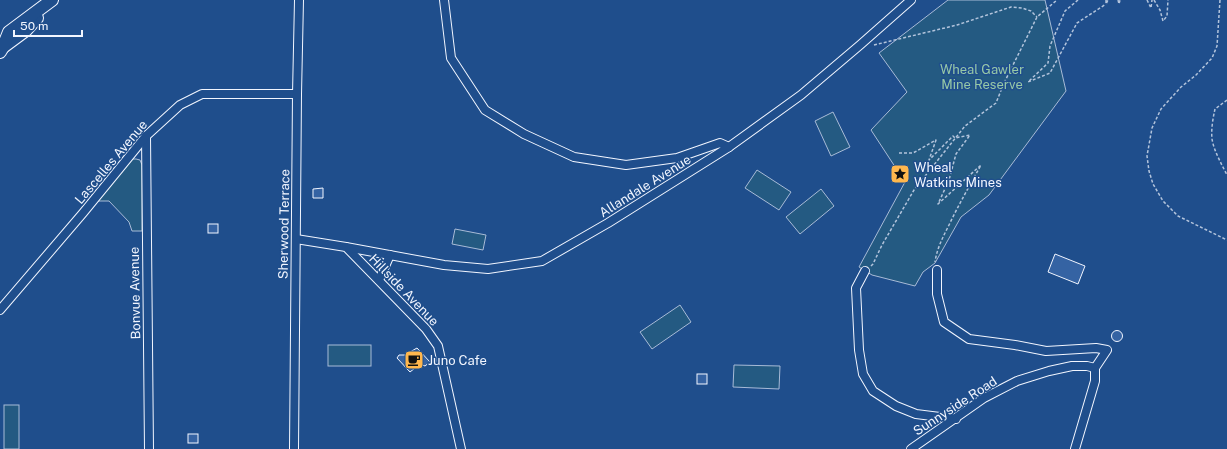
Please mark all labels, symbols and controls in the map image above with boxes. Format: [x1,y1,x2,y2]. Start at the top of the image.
scale bar [14,12,82,38]
text: 50 m [20,19,48,33]
park label: Wheal Gawler Mine Reserve [940,62,1024,92]
street label: Lascelles Avenue [72,117,150,207]
street label: Allandale Avenue [596,152,694,220]
place label: Wheal Watkins Mines [914,160,1002,190]
place icon: Wheal Watkins Mines [889,163,911,185]
street label: Sherwood Terrace [276,169,292,279]
street label: Bonvue Avenue [127,247,143,339]
street label: Hillside Avenue [366,251,442,329]
cafe icon: Juno Cafe [403,349,425,371]
place label: Juno Cafe [428,353,487,368]
street label: Sunnyside Road [910,373,1000,439]

